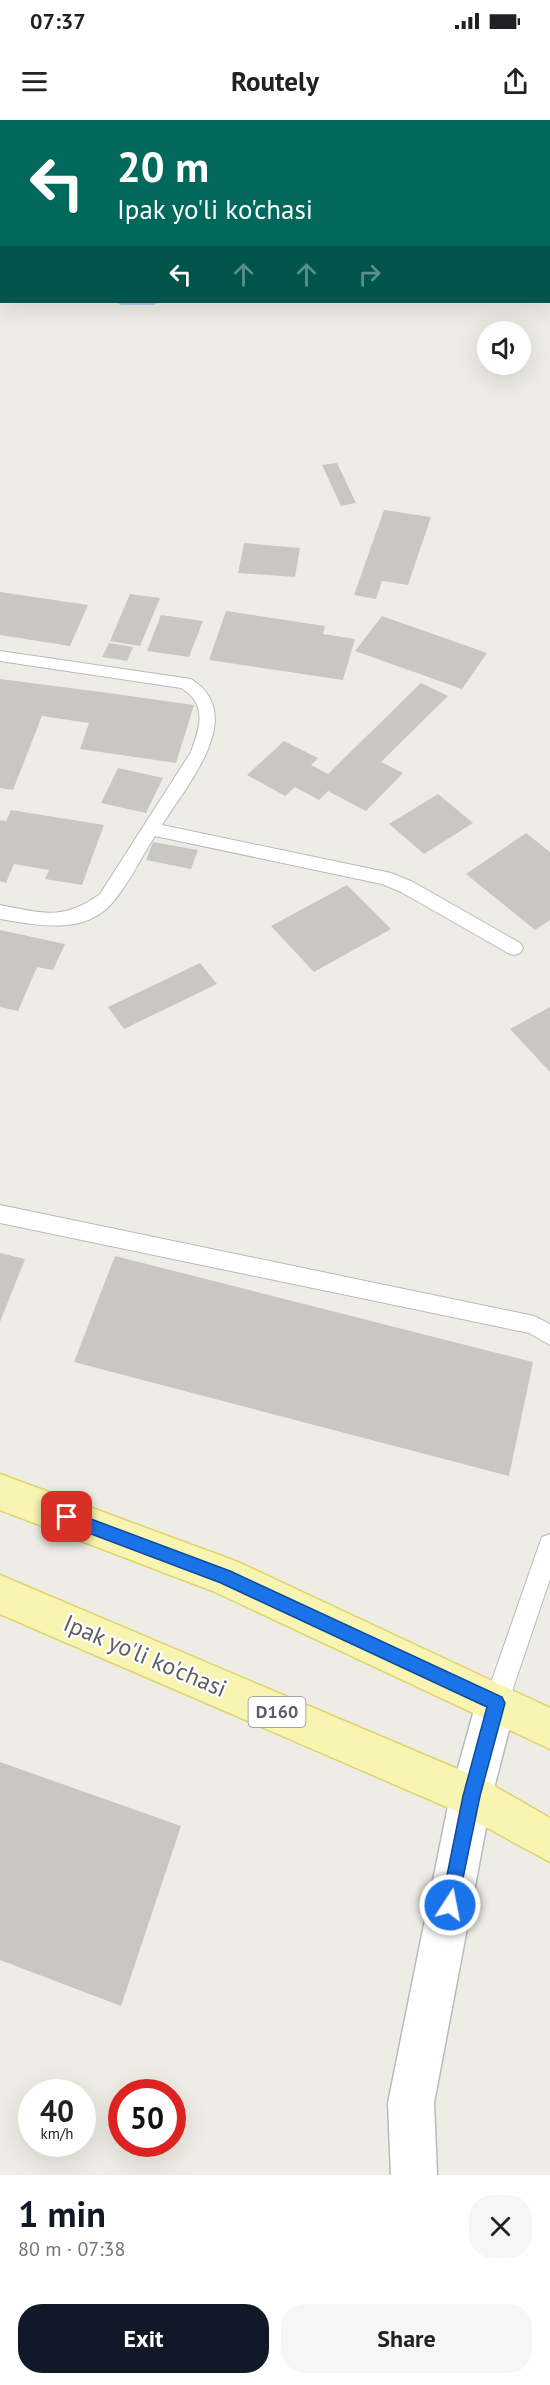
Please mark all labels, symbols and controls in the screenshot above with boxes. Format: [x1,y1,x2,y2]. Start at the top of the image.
text: 07:37 [30,7,86,35]
text: Routely [231,64,319,98]
icon: menu [18,65,51,98]
icon: share [499,65,532,98]
text: 20 m [117,139,209,194]
icon: left [18,144,96,222]
text: Ipak yo'li ko'chasi [117,192,313,226]
icon: left [164,258,197,291]
icon: ahead [227,258,260,291]
icon: ahead [290,258,323,291]
icon: right [353,258,386,291]
map controls [477,321,531,375]
button: sound [477,321,531,375]
pin [41,1491,92,1542]
icon: arrive [50,1500,83,1533]
street label: Ipak yo'li ko'chasi [59,1607,231,1704]
road number: D160 [248,1697,306,1727]
position arrow [418,1873,482,1937]
speed limit sign: 50 [108,2079,186,2157]
text: 40 [40,2091,74,2130]
text: km/h [41,2124,73,2143]
text: 1 min [18,2190,106,2237]
button: close [469,2195,532,2258]
text: 80 m · 07:38 [18,2236,125,2262]
button: Exit [18,2304,269,2373]
button: Share [281,2304,532,2373]

